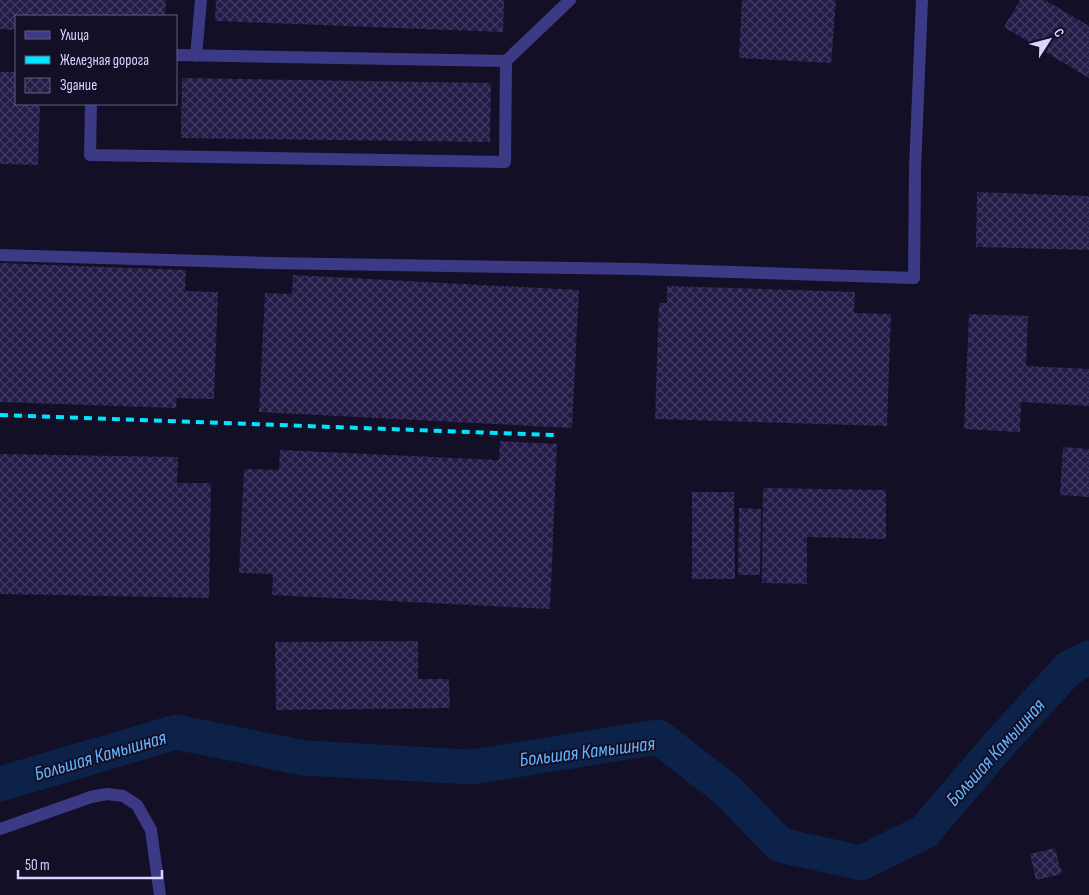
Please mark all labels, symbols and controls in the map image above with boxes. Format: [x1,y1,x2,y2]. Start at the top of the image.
legend [15,15,178,105]
north arrow [1024,15,1074,65]
text: С [1050,25,1068,41]
text: Улица [60,26,89,45]
text: Железная дорога [60,51,149,70]
text: Здание [60,76,97,95]
water label: Большая Камышная [941,694,1050,811]
water label: Большая Камышная [31,726,169,786]
water label: Большая Камышная [518,732,657,772]
scale bar [18,848,161,880]
text: 50 m [25,856,50,875]

